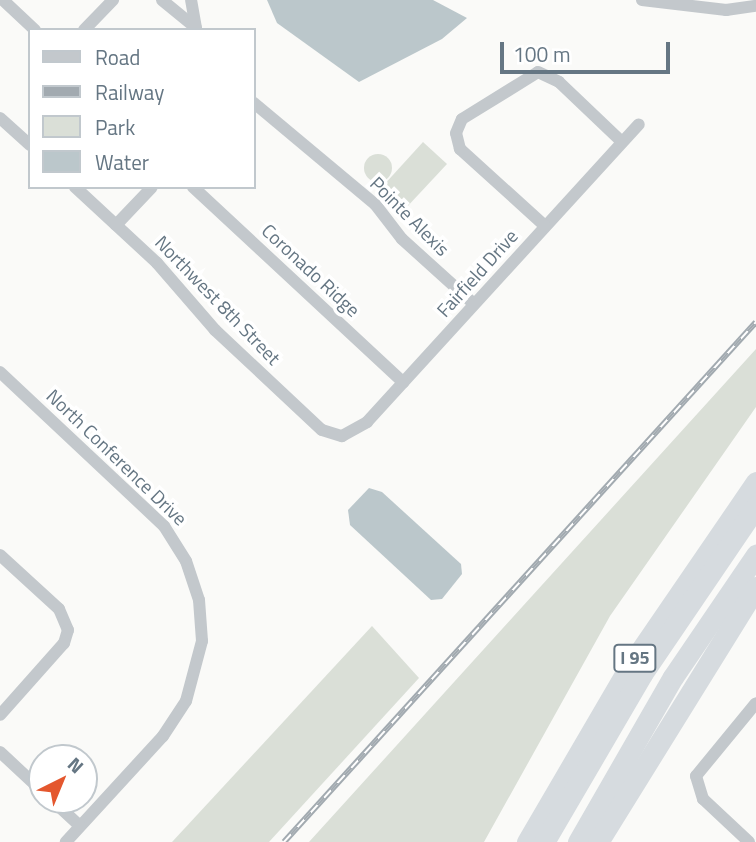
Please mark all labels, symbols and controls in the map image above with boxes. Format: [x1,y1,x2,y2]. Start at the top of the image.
legend [28,28,256,189]
scale bar [504,28,674,72]
text: 100 m [513,38,570,70]
text: Road [95,41,140,73]
text: Railway [95,76,164,108]
text: Park [95,111,135,143]
text: Water [95,146,149,178]
street label: Pointe Alexis [366,172,454,260]
street label: Coronado Ridge [257,219,365,321]
street label: Fairfield Drive [432,225,522,321]
street label: Northwest 8th Street [151,231,285,369]
street label: North Conference Drive [42,384,192,530]
road number: I 95 [612,644,658,672]
north arrow [28,744,98,814]
text: N [62,750,91,780]

